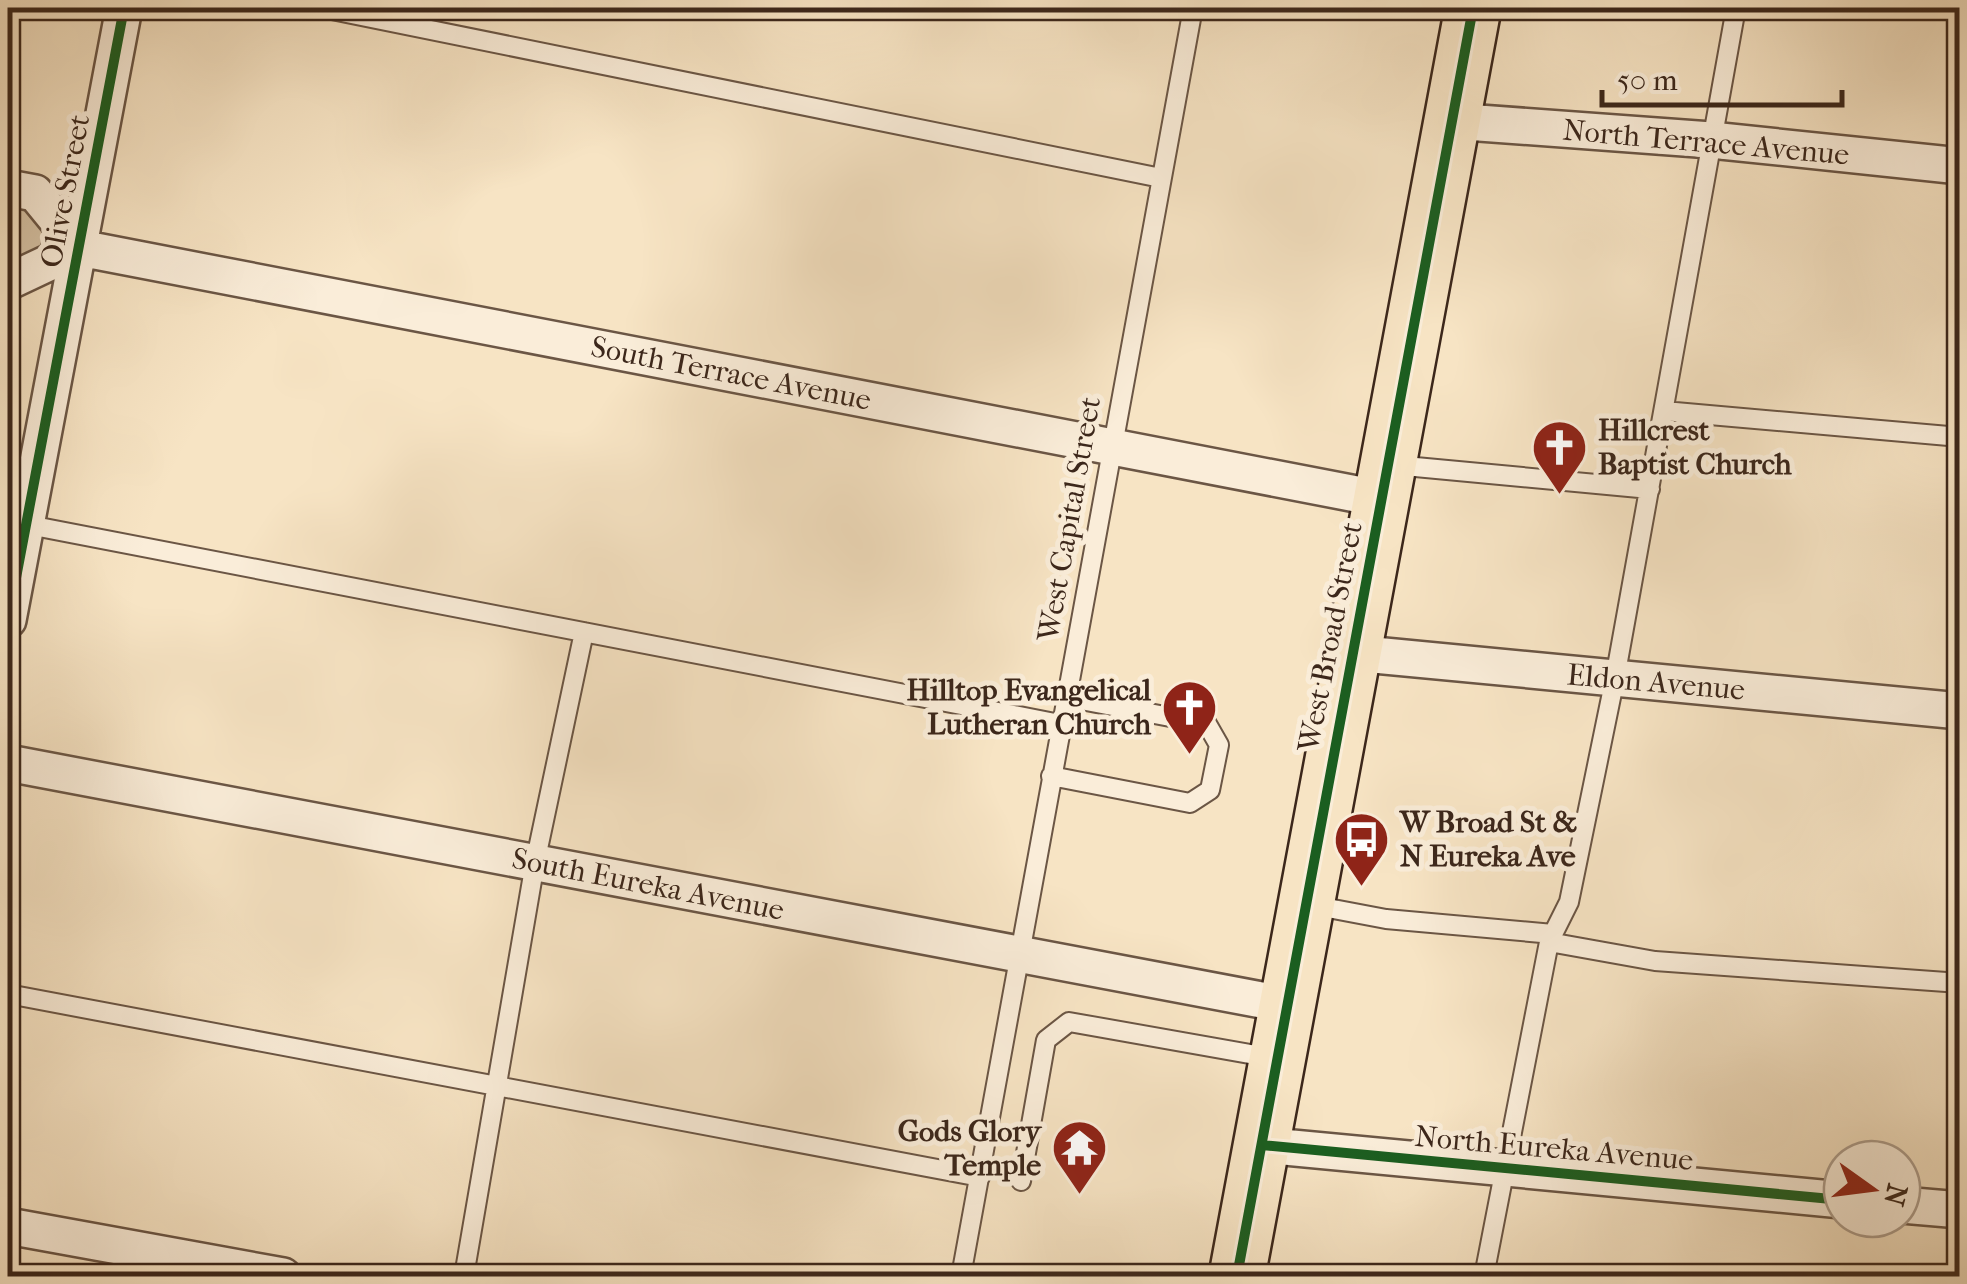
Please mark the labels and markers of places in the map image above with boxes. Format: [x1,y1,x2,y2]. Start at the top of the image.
place label: Hillcrest Baptist Church [1598,413,1793,482]
church icon: Hillcrest Baptist Church [1529,417,1589,496]
place label: Hilltop Evangelical Lutheran Church [906,673,1152,742]
church icon: Hilltop Evangelical Lutheran Church [1160,677,1220,756]
place label: W Broad St & N Eureka Ave [1398,805,1577,874]
bus stop icon: W Broad St & N Eureka Ave [1331,809,1391,888]
place label: Gods Glory Temple [898,1114,1043,1183]
temple icon: Gods Glory Temple [1050,1118,1110,1197]

